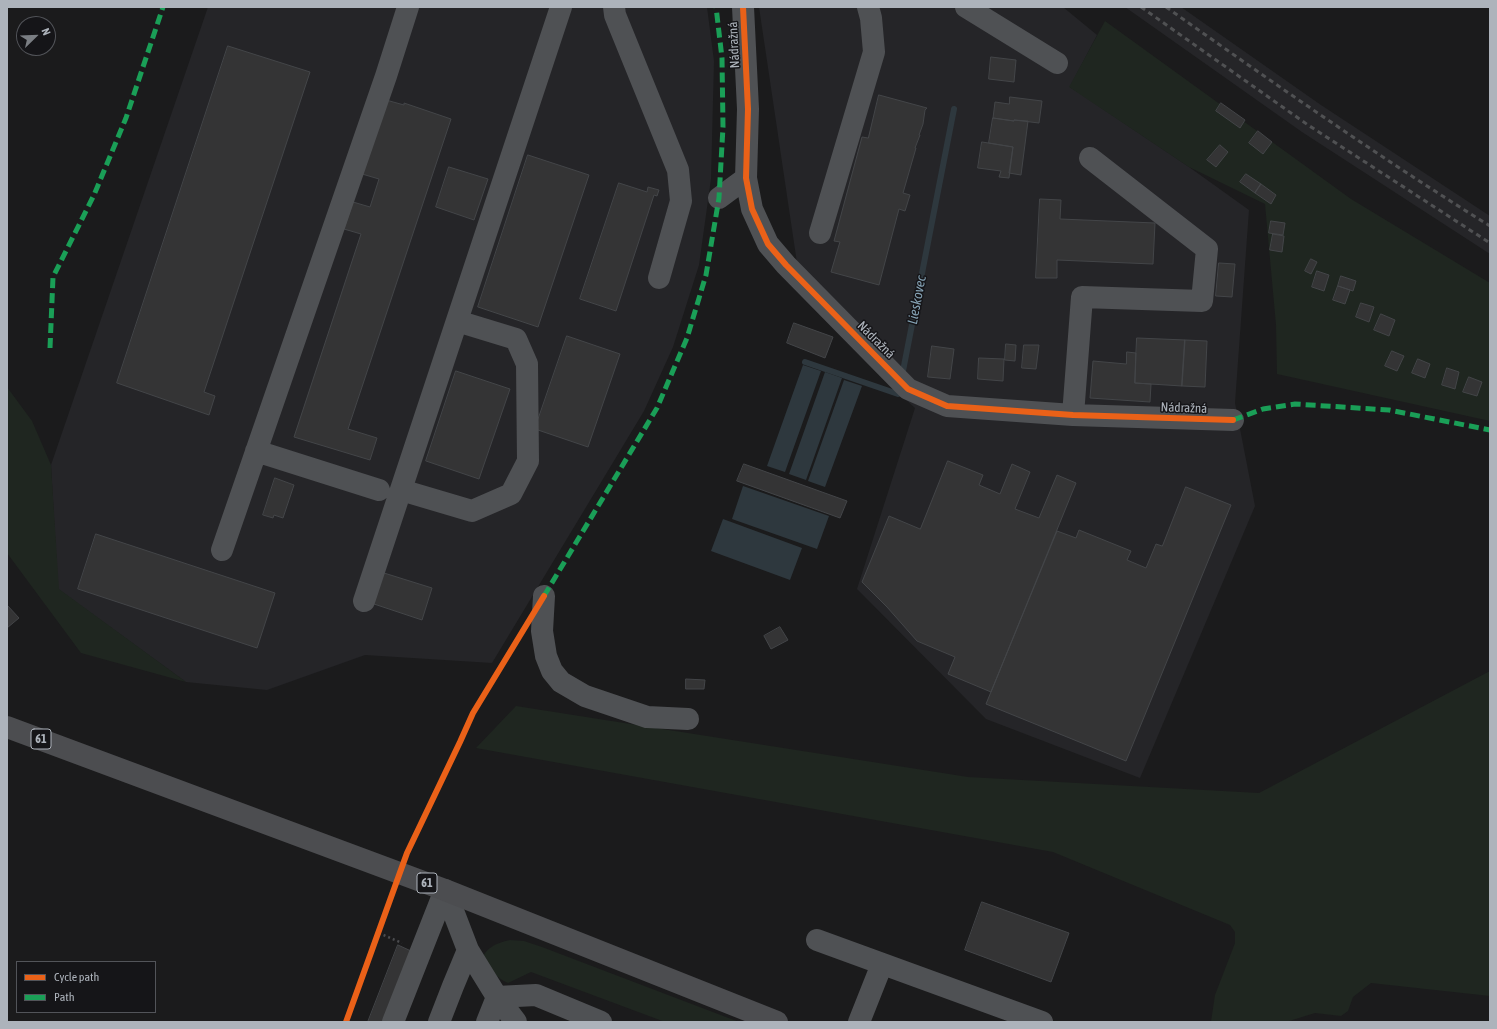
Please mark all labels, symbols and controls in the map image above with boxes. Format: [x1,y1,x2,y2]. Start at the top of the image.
north arrow [16,16,56,56]
street label: Nádražná [725,21,743,69]
text: N [39,26,53,37]
water label: Lieskovec [904,274,930,326]
street label: Nádražná [854,318,898,362]
street label: Nádražná [1160,399,1208,417]
road number: 61 [31,729,51,749]
road number: 61 [417,873,437,893]
legend [16,961,156,1013]
text: Cycle path [54,970,99,984]
text: Path [54,990,75,1004]

